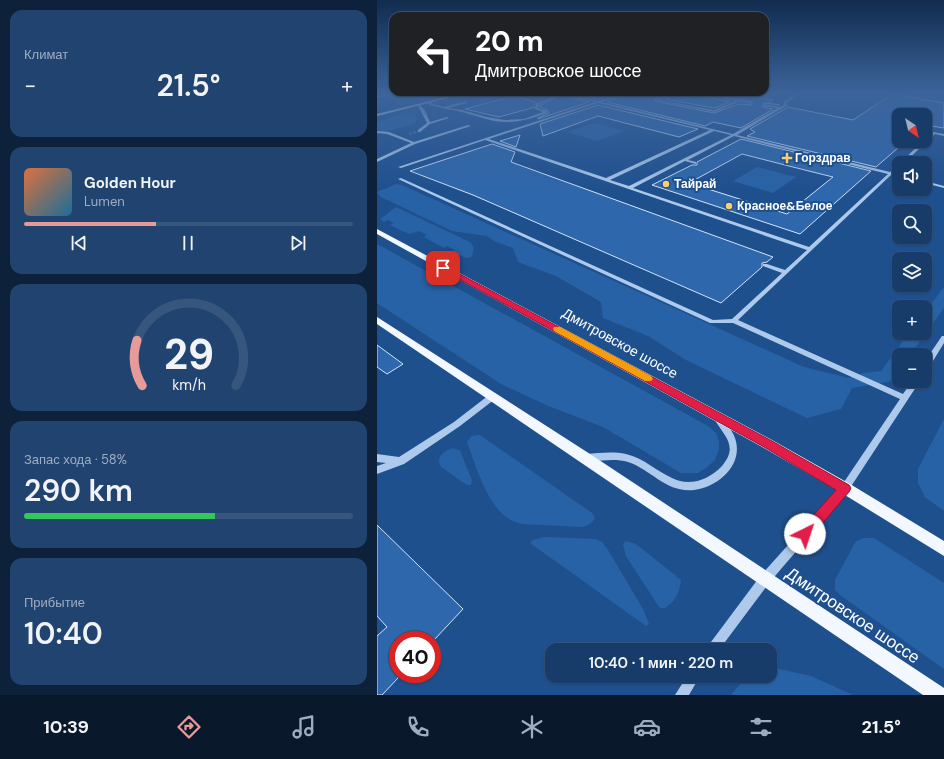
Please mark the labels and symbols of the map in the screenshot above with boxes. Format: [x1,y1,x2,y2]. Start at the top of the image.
north arrow [892,108,932,148]
place label: Горздрав [795,150,851,166]
marker: Горздрав [782,153,792,163]
place label: Тайрай [674,176,716,192]
marker: Тайрай [661,179,671,189]
place label: Красное&Белое [737,198,833,214]
marker: Красное&Белое [724,201,734,211]
pin [426,251,460,285]
street label: Дмитровское шоссе [559,304,681,382]
position arrow [784,513,826,555]
street label: Дмитровское шоссе [782,562,924,668]
speed limit sign: 40 [389,631,441,683]

